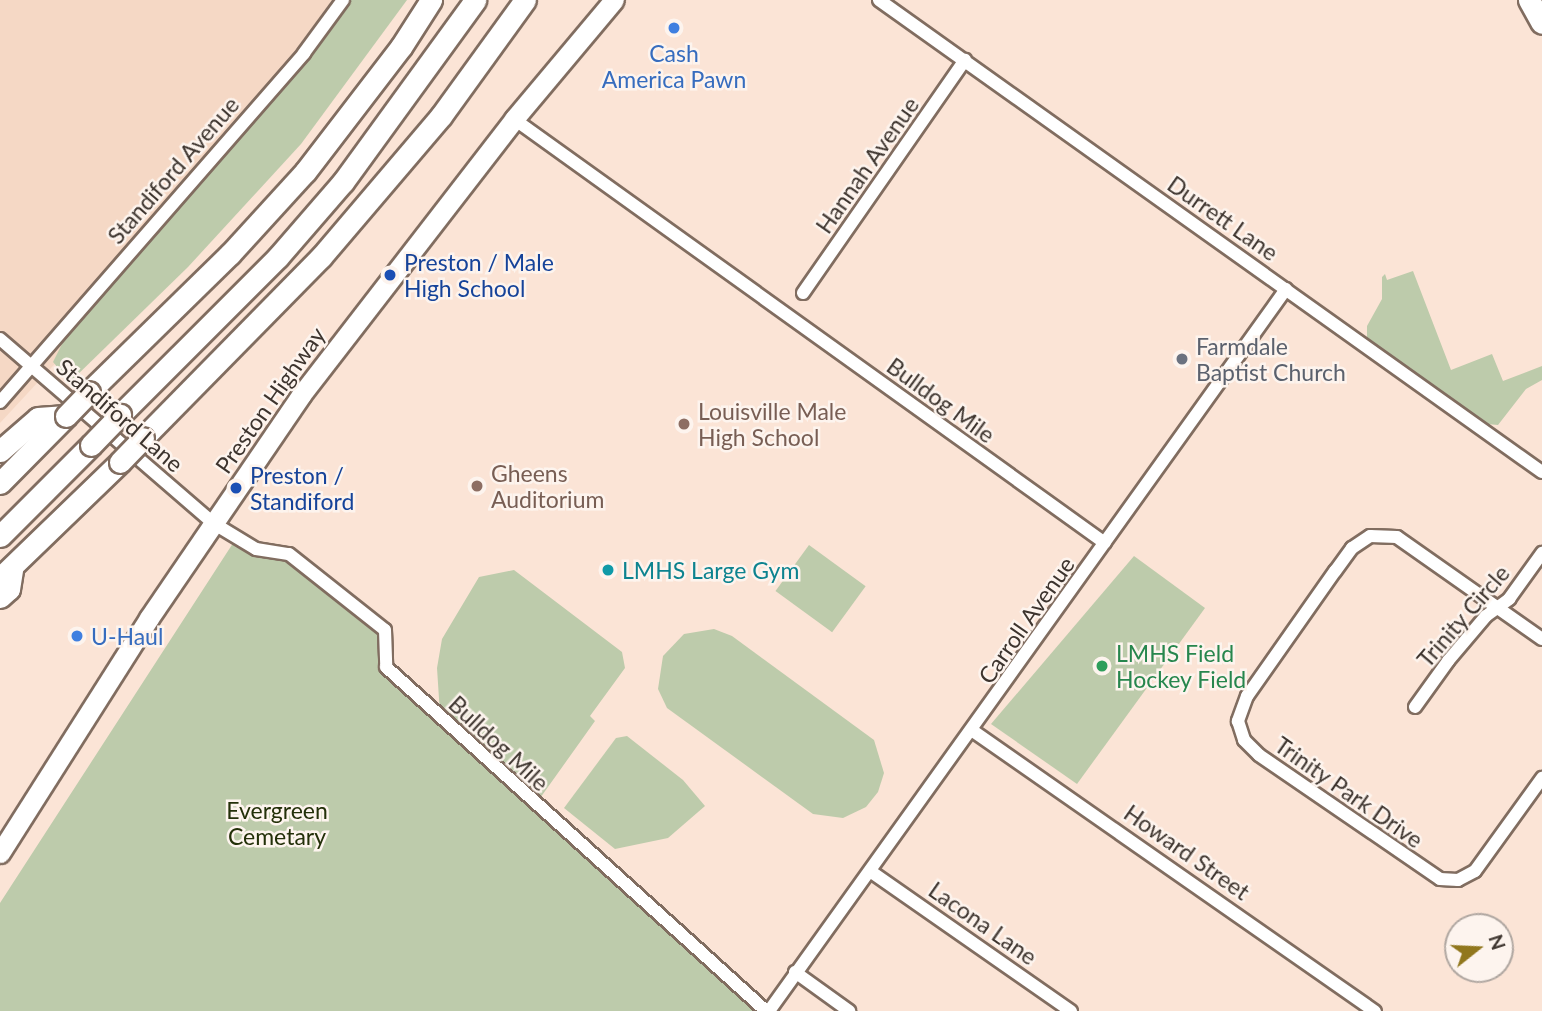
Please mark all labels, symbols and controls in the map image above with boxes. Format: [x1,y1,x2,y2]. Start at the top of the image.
marker: Cash America Pawn [666,20,682,36]
place label: Cash America Pawn [602,39,746,93]
street label: Standiford Avenue [101,91,245,249]
street label: Hannah Avenue [810,91,924,239]
street label: Durrett Lane [1163,170,1283,266]
place label: Preston / Male High School [404,248,554,302]
marker: Preston / Male High School [382,267,398,283]
street label: Preston Highway [209,322,331,478]
place label: Farmdale Baptist Church [1196,332,1346,386]
marker: Farmdale Baptist Church [1174,351,1190,367]
street label: Bulldog Mile [882,352,1000,448]
street label: Standiford Lane [51,353,189,477]
place label: Louisville Male High School [698,397,846,451]
marker: Louisville Male High School [676,416,692,432]
place label: Gheens Auditorium [491,459,604,513]
place label: Preston / Standiford [250,461,354,515]
marker: Gheens Auditorium [469,478,485,494]
marker: Preston / Standiford [228,480,244,496]
street label: Carroll Avenue [972,551,1080,689]
place label: LMHS Large Gym [622,556,799,584]
street label: Trinity Circle [1411,559,1515,673]
marker: LMHS Large Gym [600,562,616,578]
place label: U-Haul [91,622,163,650]
marker: U-Haul [69,628,85,644]
place label: LMHS Field Hockey Field [1116,639,1247,693]
marker: LMHS Field Hockey Field [1094,658,1110,674]
street label: Bulldog Mile [443,690,555,796]
street label: Trinity Park Drive [1269,731,1429,853]
park label: Evergreen Cemetary [226,796,328,850]
street label: Howard Street [1119,799,1255,905]
street label: Lacona Lane [924,876,1042,970]
north arrow [1444,913,1514,983]
text: N [1484,931,1511,952]

